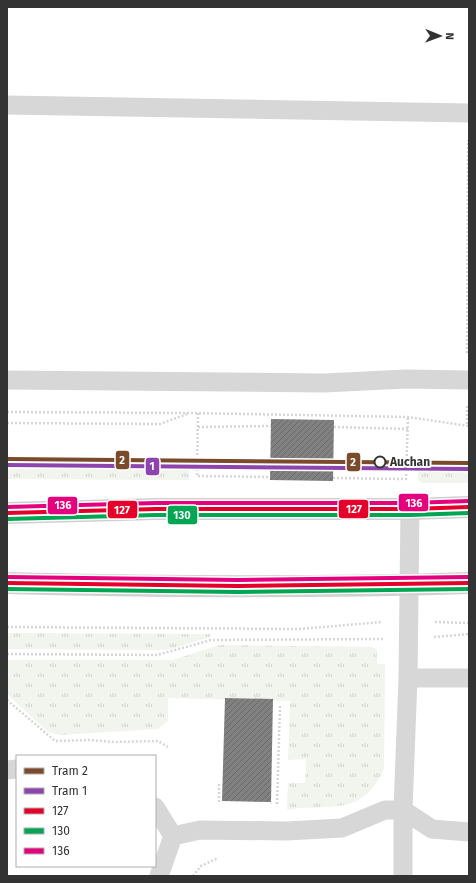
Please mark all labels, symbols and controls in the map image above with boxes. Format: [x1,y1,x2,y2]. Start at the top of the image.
north arrow [420,16,460,56]
text: N [443,32,456,40]
line badge: 2 [115,450,130,470]
line badge: 2 [346,452,361,472]
text: 2 [119,454,125,467]
marker: Auchan [373,455,387,469]
place label: Auchan [389,455,430,469]
text: 2 [350,456,356,469]
line badge: 1 [145,457,160,476]
text: 1 [149,460,155,473]
line badge: 136 [398,493,429,512]
line badge: 136 [47,496,78,515]
text: 136 [405,497,423,510]
text: 136 [54,499,72,512]
line badge: 127 [338,499,369,519]
line badge: 127 [107,500,138,519]
text: 127 [346,503,362,516]
text: 127 [114,504,130,517]
line badge: 130 [167,505,198,525]
text: 130 [173,509,191,522]
legend [16,755,156,867]
text: Tram 2 [52,764,88,778]
text: Tram 1 [52,784,87,798]
text: 127 [52,804,68,818]
text: 130 [52,824,70,838]
text: 136 [52,844,70,858]

